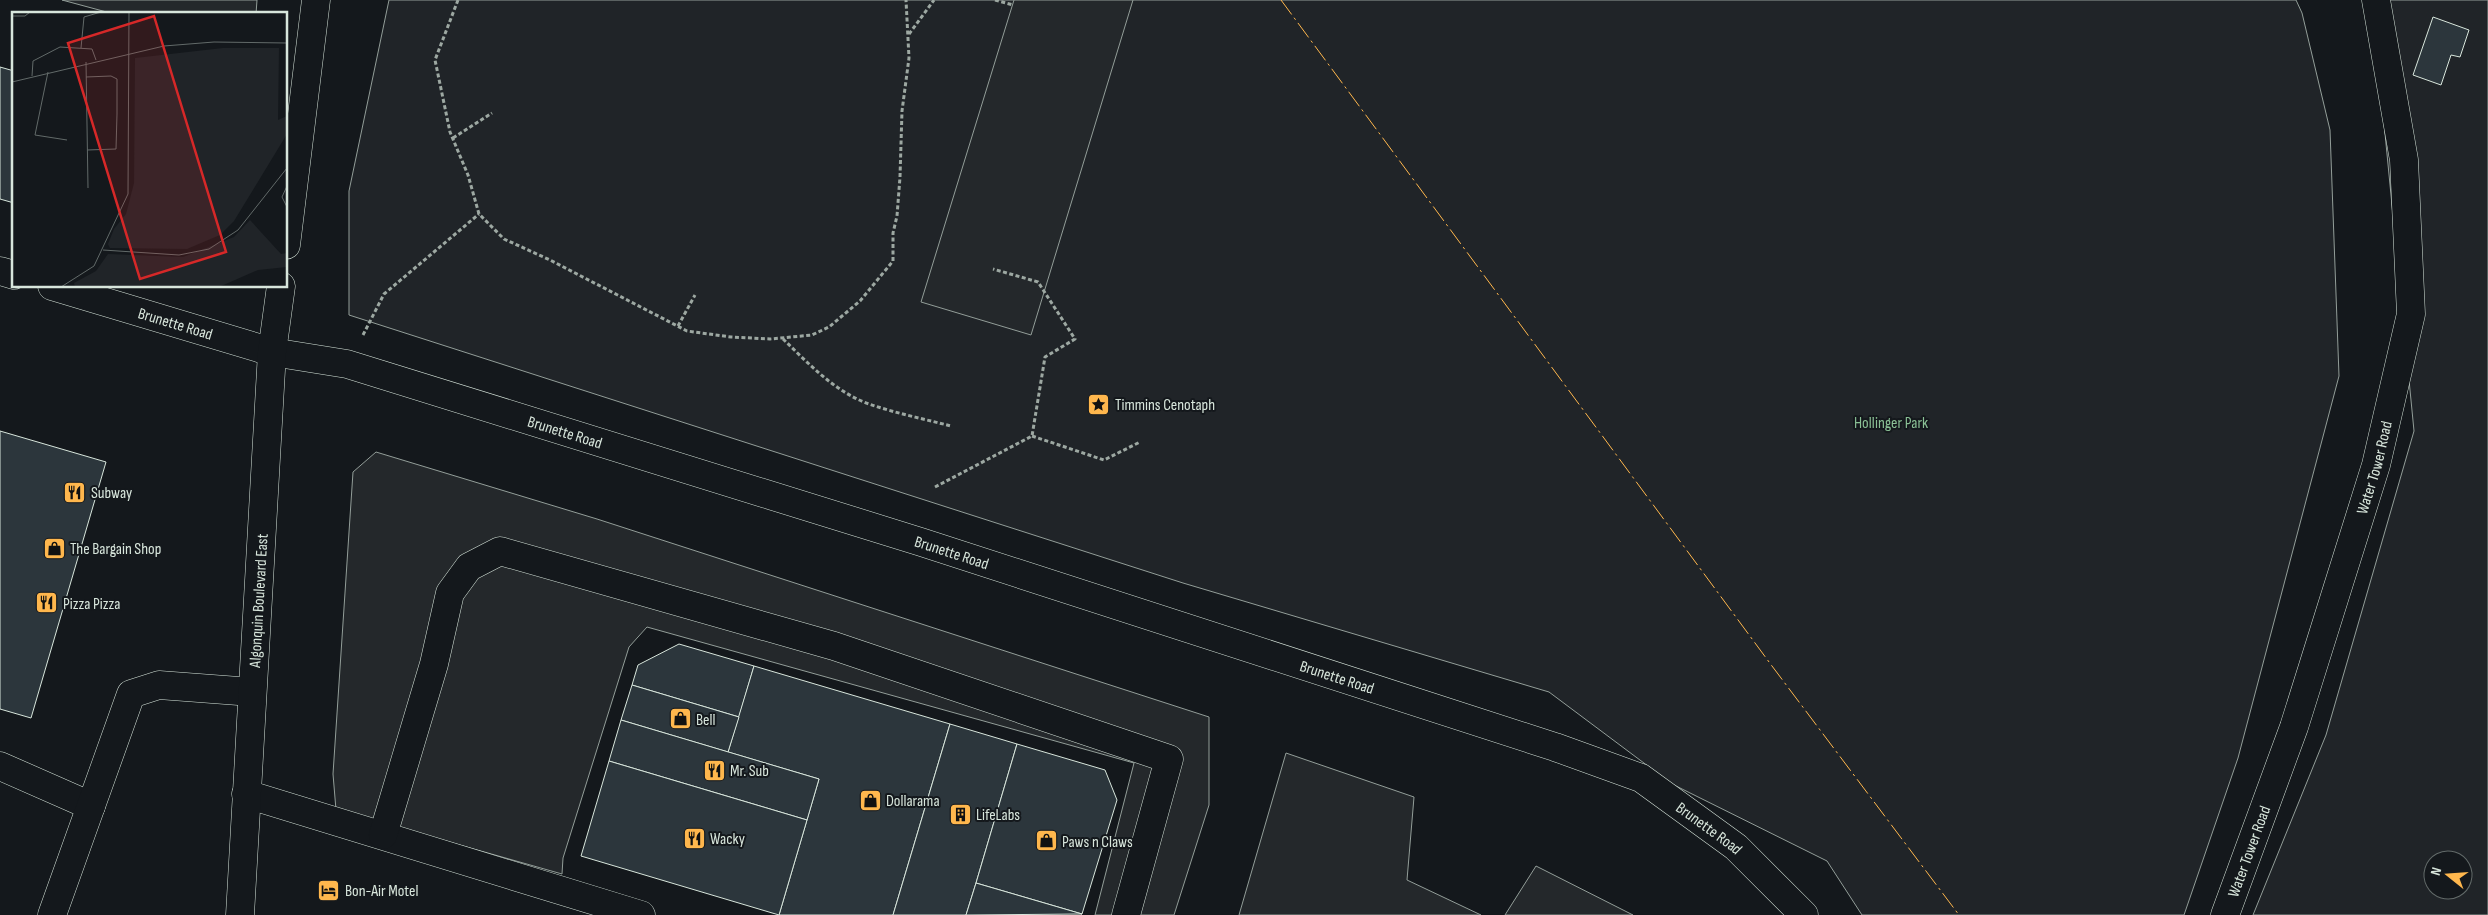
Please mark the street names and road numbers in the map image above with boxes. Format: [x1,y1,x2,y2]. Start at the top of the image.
street label: Brunette Road [136,304,215,345]
street label: Brunette Road [525,413,604,454]
street label: Water Tower Road [2353,419,2397,517]
street label: Algonquin Boulevard East [246,533,273,669]
street label: Brunette Road [912,533,991,574]
street label: Brunette Road [1297,657,1376,699]
street label: Brunette Road [1672,799,1746,859]
street label: Water Tower Road [2224,803,2275,900]

